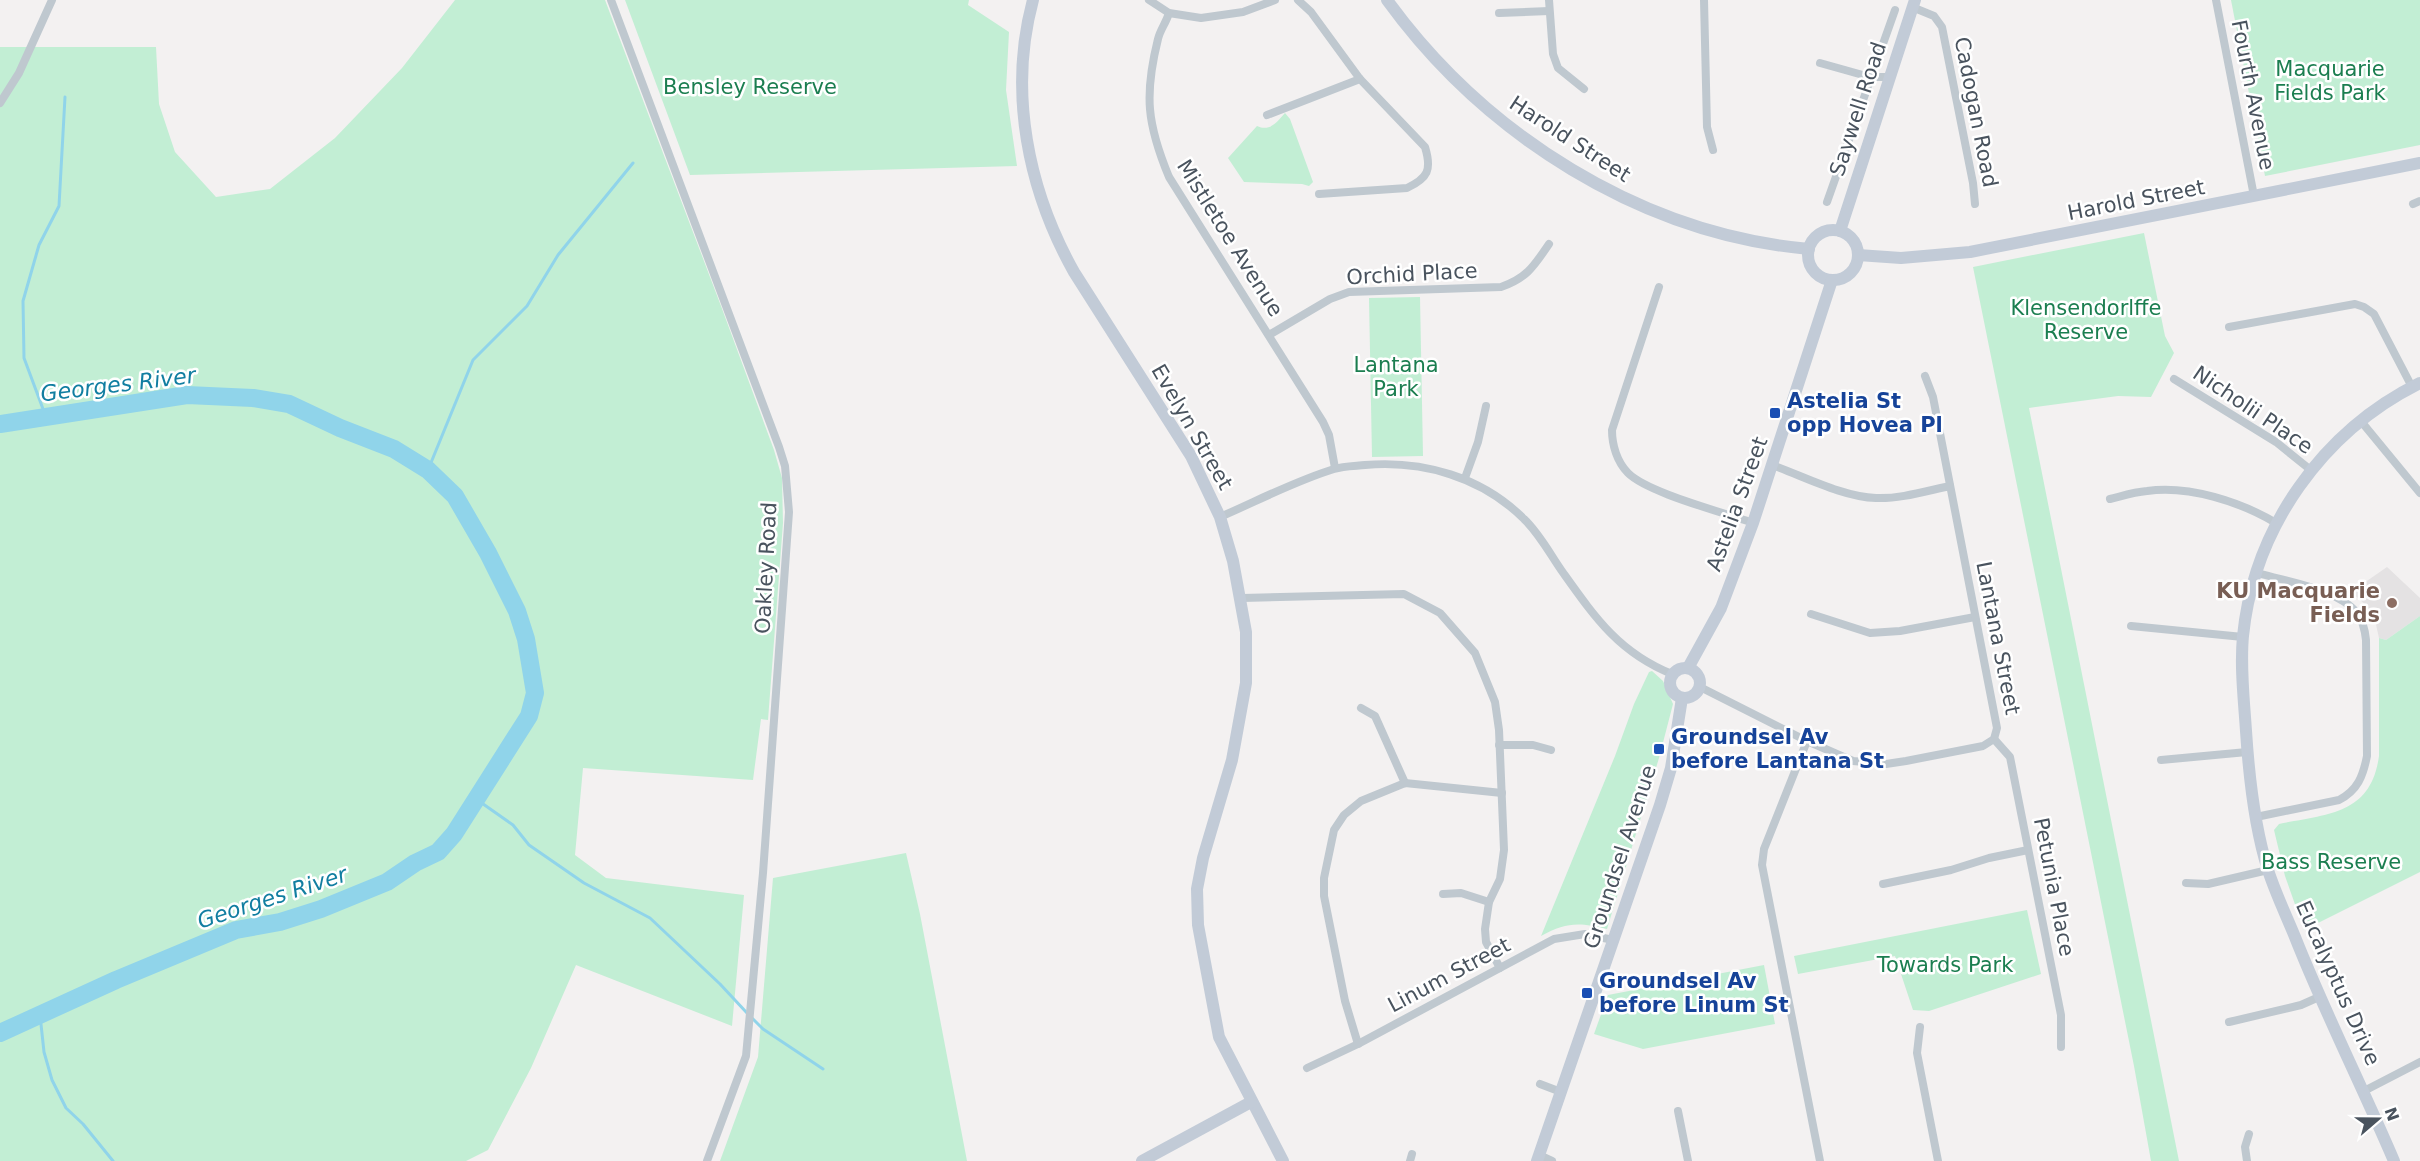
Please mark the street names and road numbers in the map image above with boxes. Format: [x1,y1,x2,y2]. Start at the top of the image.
street label: Fourth Avenue [2227,18,2279,172]
street label: Cadogan Road [1950,35,2002,189]
street label: Saywell Road [1825,39,1891,179]
street label: Harold Street [1505,91,1635,187]
street label: Mistletoe Avenue [1172,155,1288,321]
street label: Harold Street [2065,175,2207,225]
street label: Orchid Place [1346,259,1478,289]
street label: Evelyn Street [1146,360,1238,494]
street label: Nicholii Place [2189,361,2317,459]
street label: Astelia Street [1702,433,1772,575]
street label: Oakley Road [751,501,781,635]
street label: Lantana Street [1971,559,2025,717]
street label: Groundsel Avenue [1579,762,1661,952]
street label: Petunia Place [2029,816,2079,958]
street label: Eucalyptus Drive [2291,897,2385,1069]
street label: Linum Street [1384,933,1514,1017]

